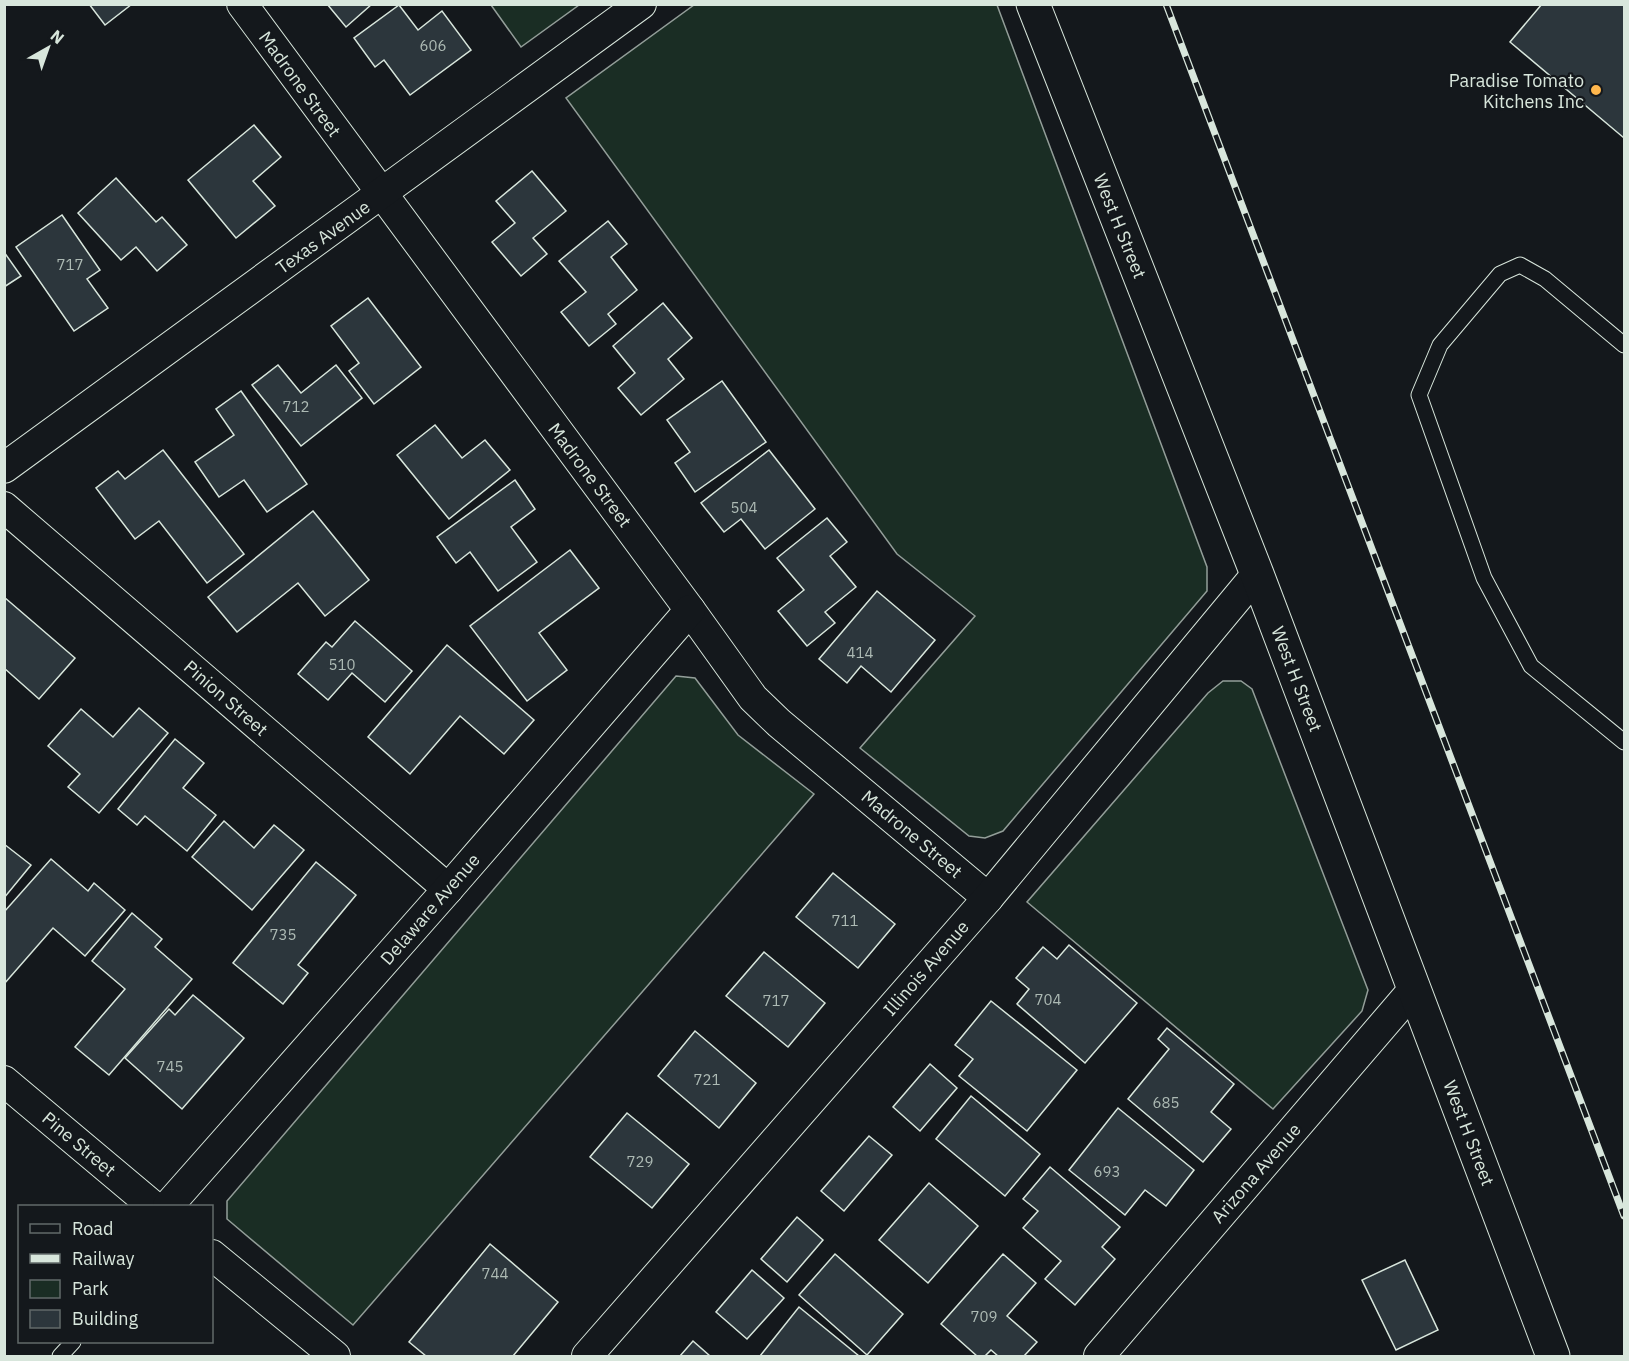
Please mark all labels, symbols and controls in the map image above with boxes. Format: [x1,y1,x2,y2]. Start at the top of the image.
north arrow [18,18,78,78]
text: N [47,25,69,48]
street label: Madrone Street [254,27,346,141]
house number: 606 [419,36,447,55]
place label: Paradise Tomato Kitchens Inc [1449,69,1584,113]
marker: Paradise Tomato Kitchens Inc [1589,83,1603,97]
street label: West H Street [1089,170,1151,282]
street label: Texas Avenue [271,195,375,279]
house number: 717 [56,255,84,274]
house number: 712 [282,397,310,416]
street label: Madrone Street [543,418,637,532]
house number: 504 [730,498,758,517]
street label: West H Street [1266,623,1328,735]
house number: 414 [846,643,874,662]
street label: Pinion Street [179,655,273,741]
house number: 510 [328,655,356,674]
street label: Madrone Street [857,785,967,883]
street label: Delaware Avenue [375,848,485,970]
house number: 711 [831,911,859,930]
street label: Illinois Avenue [878,915,974,1021]
house number: 735 [269,925,297,944]
house number: 704 [1034,990,1062,1009]
house number: 717 [762,991,790,1010]
house number: 745 [156,1057,184,1076]
house number: 721 [693,1070,721,1089]
street label: West H Street [1438,1077,1500,1189]
house number: 685 [1152,1093,1180,1112]
street label: Pine Street [37,1107,121,1181]
street label: Arizona Avenue [1206,1118,1306,1228]
house number: 729 [626,1152,654,1171]
house number: 693 [1093,1162,1121,1181]
legend [18,1205,213,1343]
text: Road [72,1217,113,1240]
text: Railway [72,1247,134,1270]
house number: 744 [481,1264,509,1283]
text: Park [72,1277,109,1300]
text: Building [72,1307,139,1330]
house number: 709 [970,1307,998,1326]

